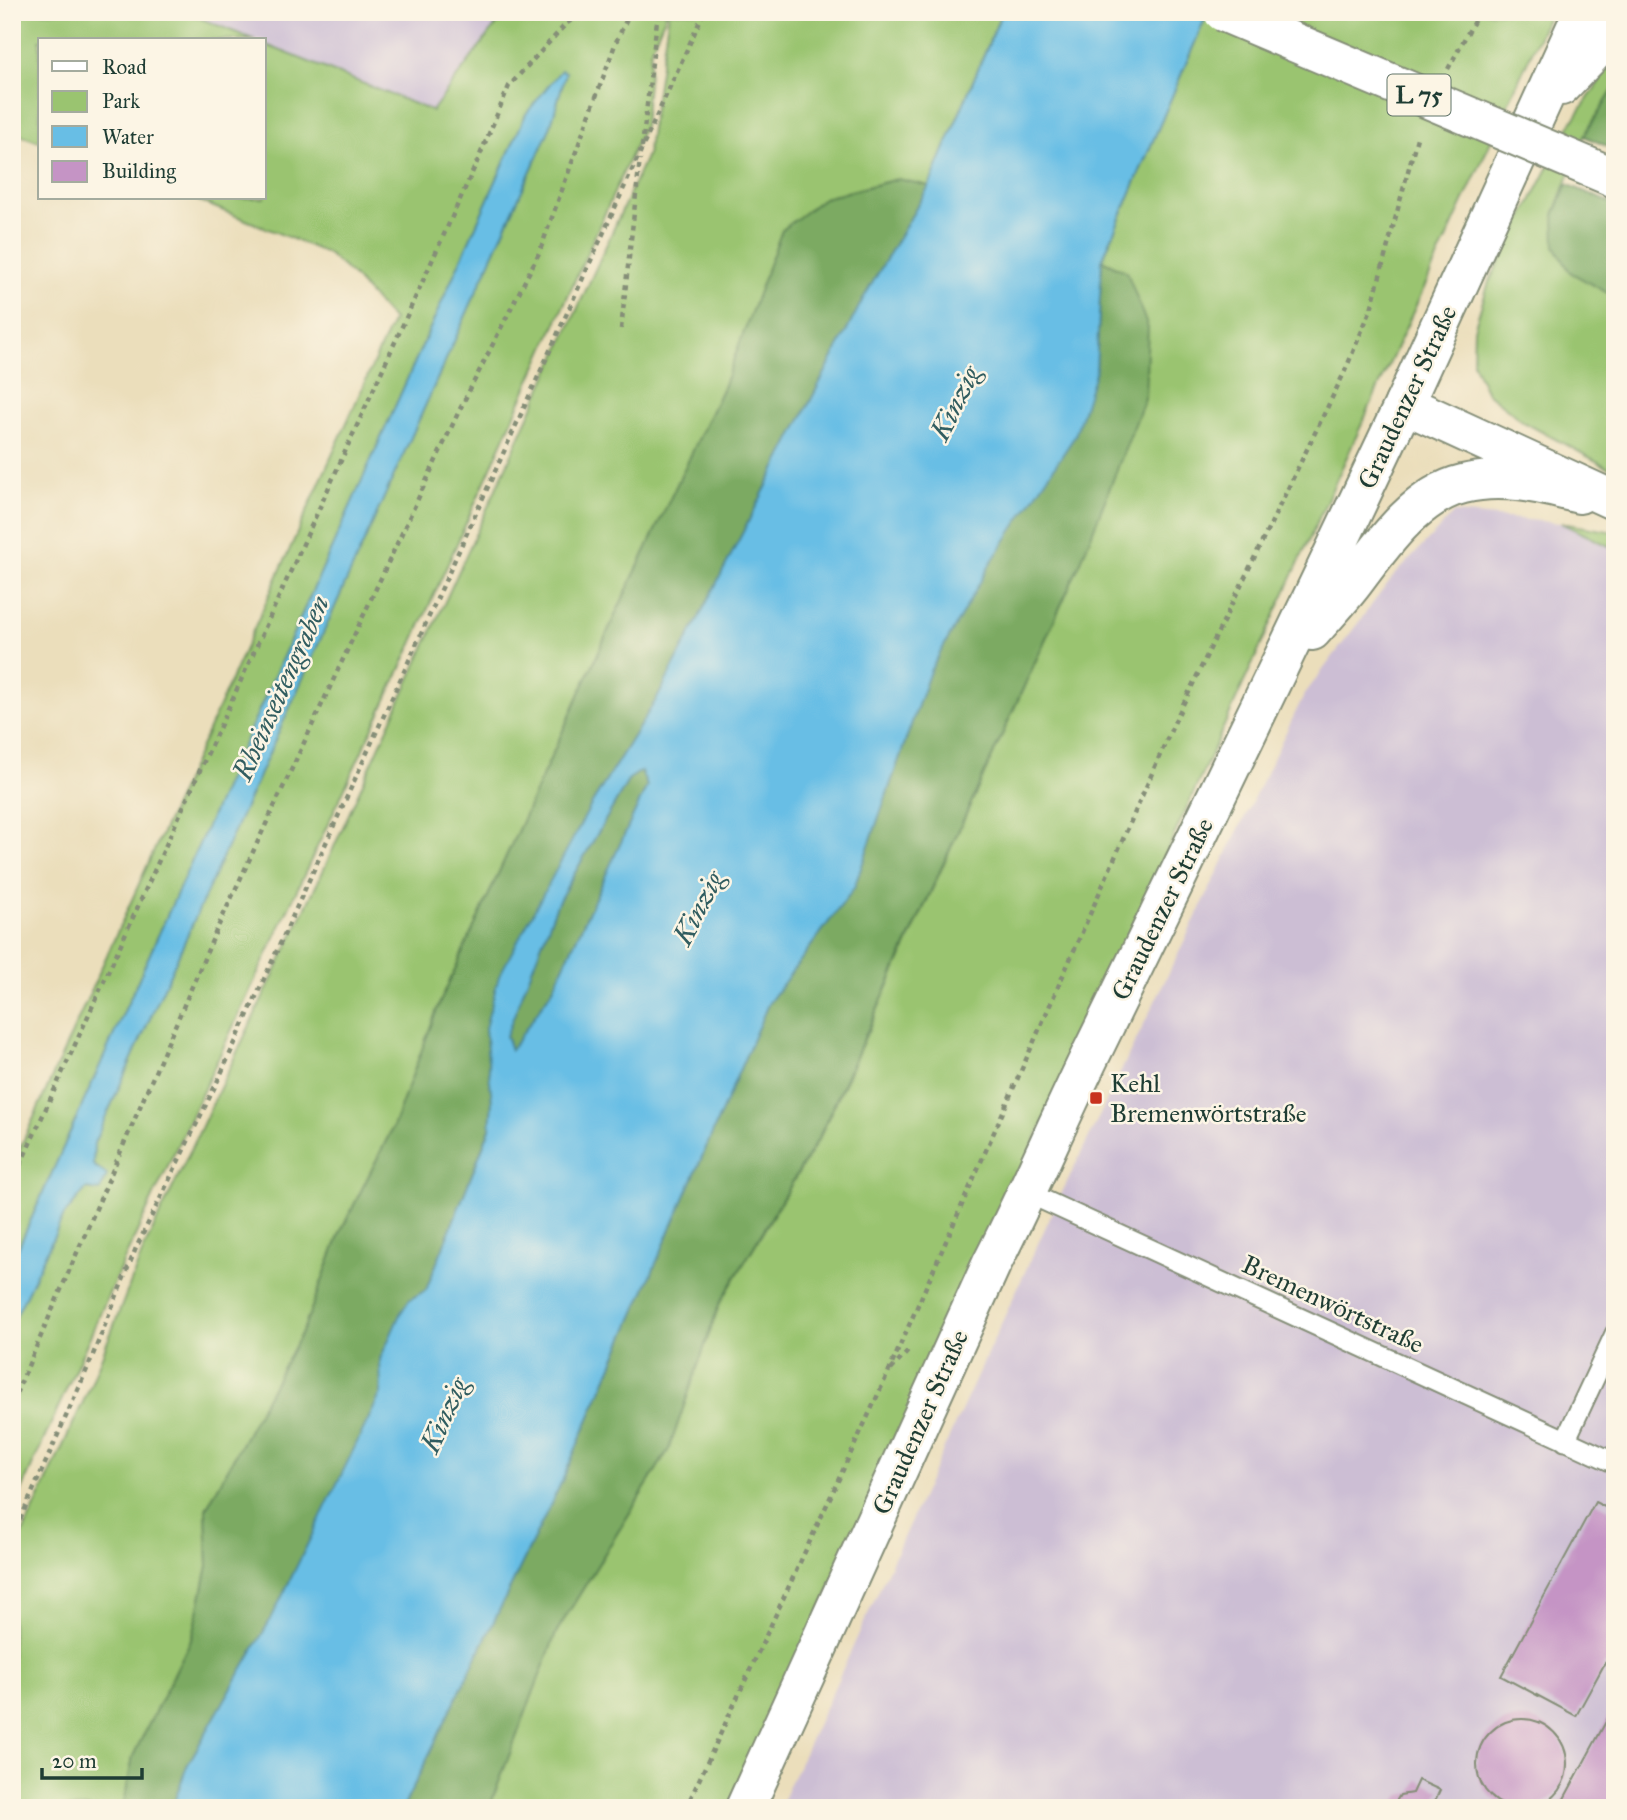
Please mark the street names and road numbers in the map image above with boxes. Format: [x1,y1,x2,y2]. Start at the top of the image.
road number: L 75 [1388,74,1450,116]
street label: Graudenzer Straße [1350,300,1464,494]
street label: Graudenzer Straße [1104,812,1220,1005]
street label: Bremenwörtstraße [1237,1248,1429,1360]
street label: Graudenzer Straße [865,1324,975,1519]

